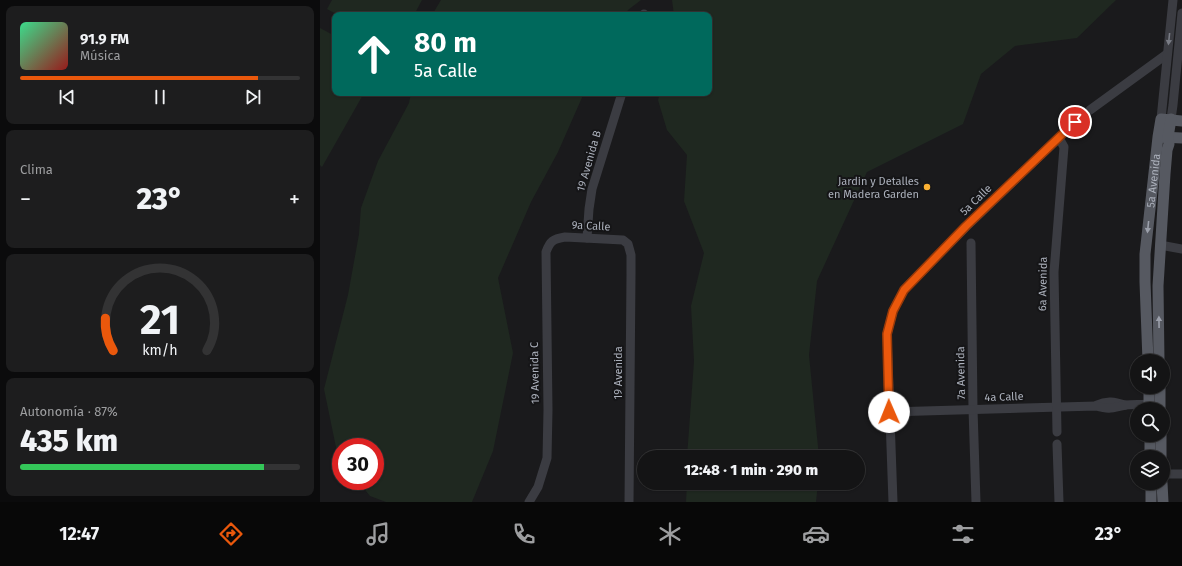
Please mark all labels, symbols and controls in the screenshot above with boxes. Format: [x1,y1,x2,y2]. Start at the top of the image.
text: 80 m [414,26,477,59]
icon: ahead [348,28,400,80]
text: 91.9 FM [80,30,129,48]
one-way arrow [1166,33,1172,45]
text: Música [80,48,121,63]
text: 5a Calle [414,60,477,82]
icon: previous [56,86,78,108]
icon: pause [149,86,171,108]
icon: next [242,86,264,108]
pin [1058,105,1092,139]
icon: arrive [1064,111,1086,133]
street label: 19 Avenida B [574,129,604,193]
street label: 5a Avenida [1144,153,1163,208]
text: Clima [20,162,53,177]
place label: Jardin y Detalles en Madera Garden [828,175,919,201]
text: 23° [137,181,183,217]
marker: Jardin y Detalles en Madera Garden [922,182,932,192]
street label: 5a Calle [958,182,994,218]
text: − [20,186,31,213]
text: + [289,186,300,213]
street label: 9a Calle [571,218,611,234]
one-way arrow [1145,221,1151,233]
street label: 6a Avenida [1036,257,1050,311]
text: 21 [140,295,180,345]
one-way arrow [1155,316,1162,328]
text: km/h [142,342,178,359]
street label: 19 Avenida C [528,342,542,404]
street label: 19 Avenida [612,346,625,400]
street label: 7a Avenida [954,346,968,400]
map controls [1130,354,1170,490]
button: sound [1130,354,1170,394]
street label: 4a Calle [984,390,1024,404]
position arrow [868,391,910,433]
button: search [1130,402,1170,442]
text: Autonomía · 87% [20,404,118,419]
text: 435 km [20,423,118,459]
speed limit sign: 30 [332,438,384,490]
button: layers [1130,450,1170,490]
text: 12:48 · 1 min · 290 m [684,461,818,479]
icon: directions [217,520,245,548]
icon: music [364,520,392,548]
icon: phone [510,520,538,548]
icon: climate [656,520,684,548]
icon: car [802,520,830,548]
icon: filters [949,520,977,548]
text: 12:47 [59,523,99,545]
text: 23° [1095,523,1123,545]

